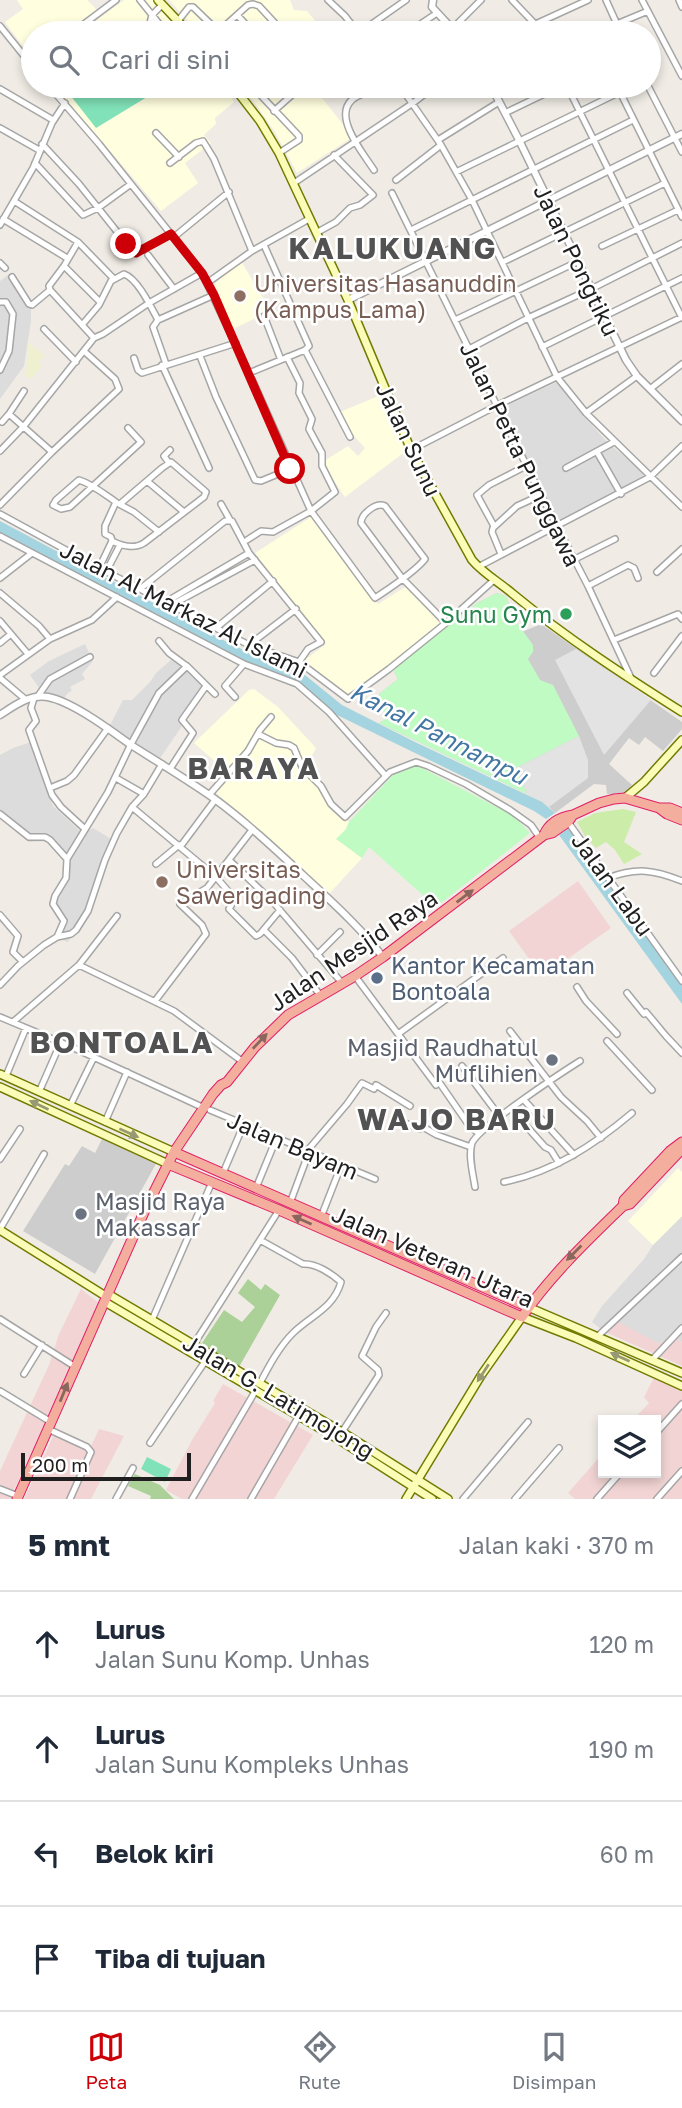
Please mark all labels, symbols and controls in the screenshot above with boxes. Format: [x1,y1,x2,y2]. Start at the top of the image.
search box [21,21,661,98]
icon: search [45,41,83,79]
text: Cari di sini [101,44,230,75]
street label: Jalan Pongtiku [528,180,626,340]
route end [110,228,141,259]
district label: KALUKUANG [288,230,498,266]
place label: Universitas Hasanuddin (Kampus Lama) [254,269,517,323]
marker: Universitas Hasanuddin (Kampus Lama) [232,288,248,304]
street label: Jalan Petta Punggawa [454,337,588,571]
street label: Jalan Sunu [370,377,448,501]
route start [274,453,305,484]
street label: Jalan Al Markaz Al Islami [56,534,312,684]
place label: Sunu Gym [440,600,552,628]
marker: Sunu Gym [558,606,574,622]
water label: Kanal Pannampu [346,676,534,791]
district label: BARAYA [187,750,321,786]
street label: Jalan Labu [566,827,660,941]
place label: Universitas Sawerigading [176,855,326,909]
marker: Universitas Sawerigading [154,874,170,890]
street label: Jalan Mesjid Raya [264,883,442,1017]
one-way arrow [456,890,474,904]
place label: Kantor Kecamatan Bontoala [391,951,595,1005]
marker: Kantor Kecamatan Bontoala [369,970,385,986]
district label: BONTOALA [30,1024,214,1060]
one-way arrow [252,1033,269,1050]
place label: Masjid Raudhatul Muflihien [347,1033,538,1087]
marker: Masjid Raudhatul Muflihien [544,1052,560,1068]
one-way arrow [29,1099,49,1111]
district label: WAJO BARU [357,1101,557,1137]
street label: Jalan Bayam [223,1105,363,1185]
one-way arrow [119,1127,139,1139]
place label: Masjid Raya Makassar [95,1187,225,1241]
street label: Jalan Veteran Utara [328,1199,538,1313]
marker: Masjid Raya Makassar [73,1206,89,1222]
one-way arrow [292,1214,313,1225]
one-way arrow [566,1245,583,1261]
street label: Jalan G. Latimojong [178,1328,380,1464]
one-way arrow [610,1351,630,1363]
one-way arrow [477,1363,490,1383]
one-way arrow [58,1381,69,1402]
map controls [598,1415,661,1478]
button: layers [598,1415,661,1478]
scale bar [21,1450,191,1482]
text: 200 m [32,1453,88,1476]
text: 5 mnt [28,1527,110,1563]
text: Jalan kaki · 370 m [459,1531,654,1559]
text: Lurus [95,1614,165,1645]
icon: ahead [28,1625,66,1663]
text: 120 m [589,1630,654,1658]
text: Jalan Sunu Komp. Unhas [95,1645,370,1673]
text: Lurus [95,1719,165,1750]
icon: ahead [28,1730,66,1768]
text: 190 m [589,1735,654,1763]
text: Jalan Sunu Kompleks Unhas [95,1750,409,1778]
icon: left [28,1835,66,1873]
text: Belok kiri [95,1838,214,1869]
text: 60 m [600,1840,654,1868]
icon: arrive [28,1940,66,1978]
text: Tiba di tujuan [95,1943,265,1974]
tab: Peta [86,2028,127,2093]
tab: Rute [298,2028,341,2093]
tab: Disimpan [512,2028,596,2093]

